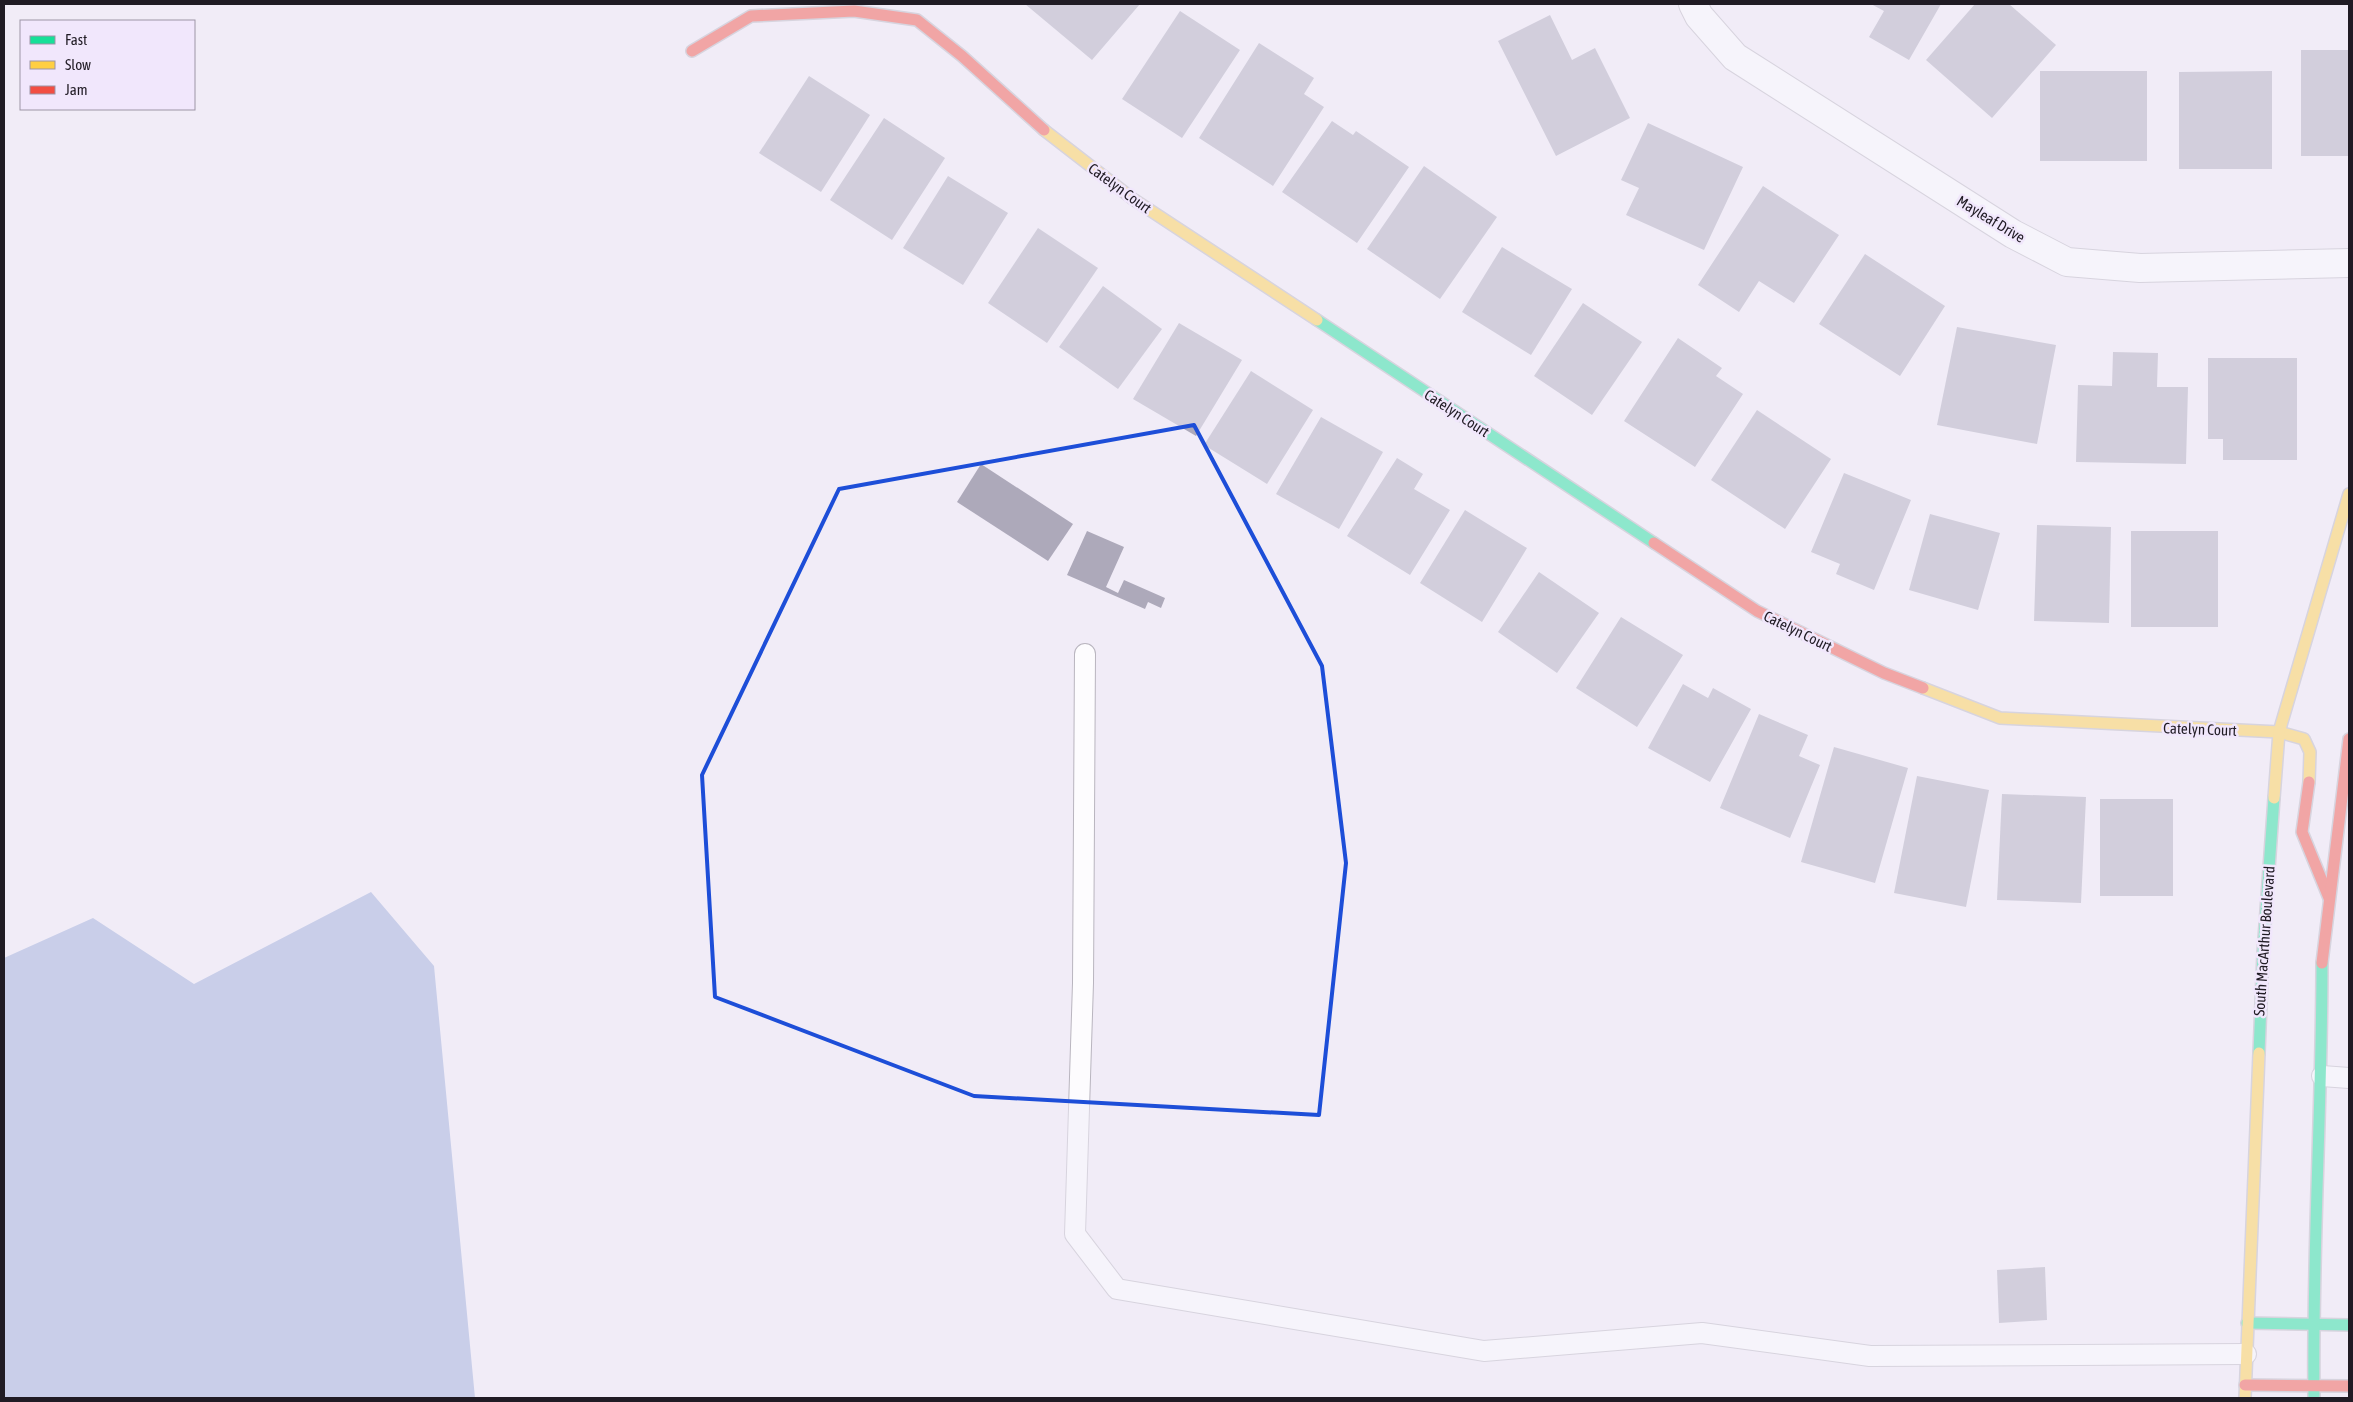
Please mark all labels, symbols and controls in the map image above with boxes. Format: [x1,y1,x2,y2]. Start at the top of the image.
legend [20,20,195,110]
text: Fast [65,31,87,48]
text: Slow [65,56,91,73]
text: Jam [65,81,88,98]
street label: Catelyn Court [1085,159,1155,217]
street label: Mayleaf Drive [1954,192,2028,246]
street label: Catelyn Court [1421,386,1493,440]
street label: Catelyn Court [1761,607,1835,655]
street label: Catelyn Court [2163,719,2237,739]
street label: South MacArthur Boulevard [2250,865,2278,1017]

